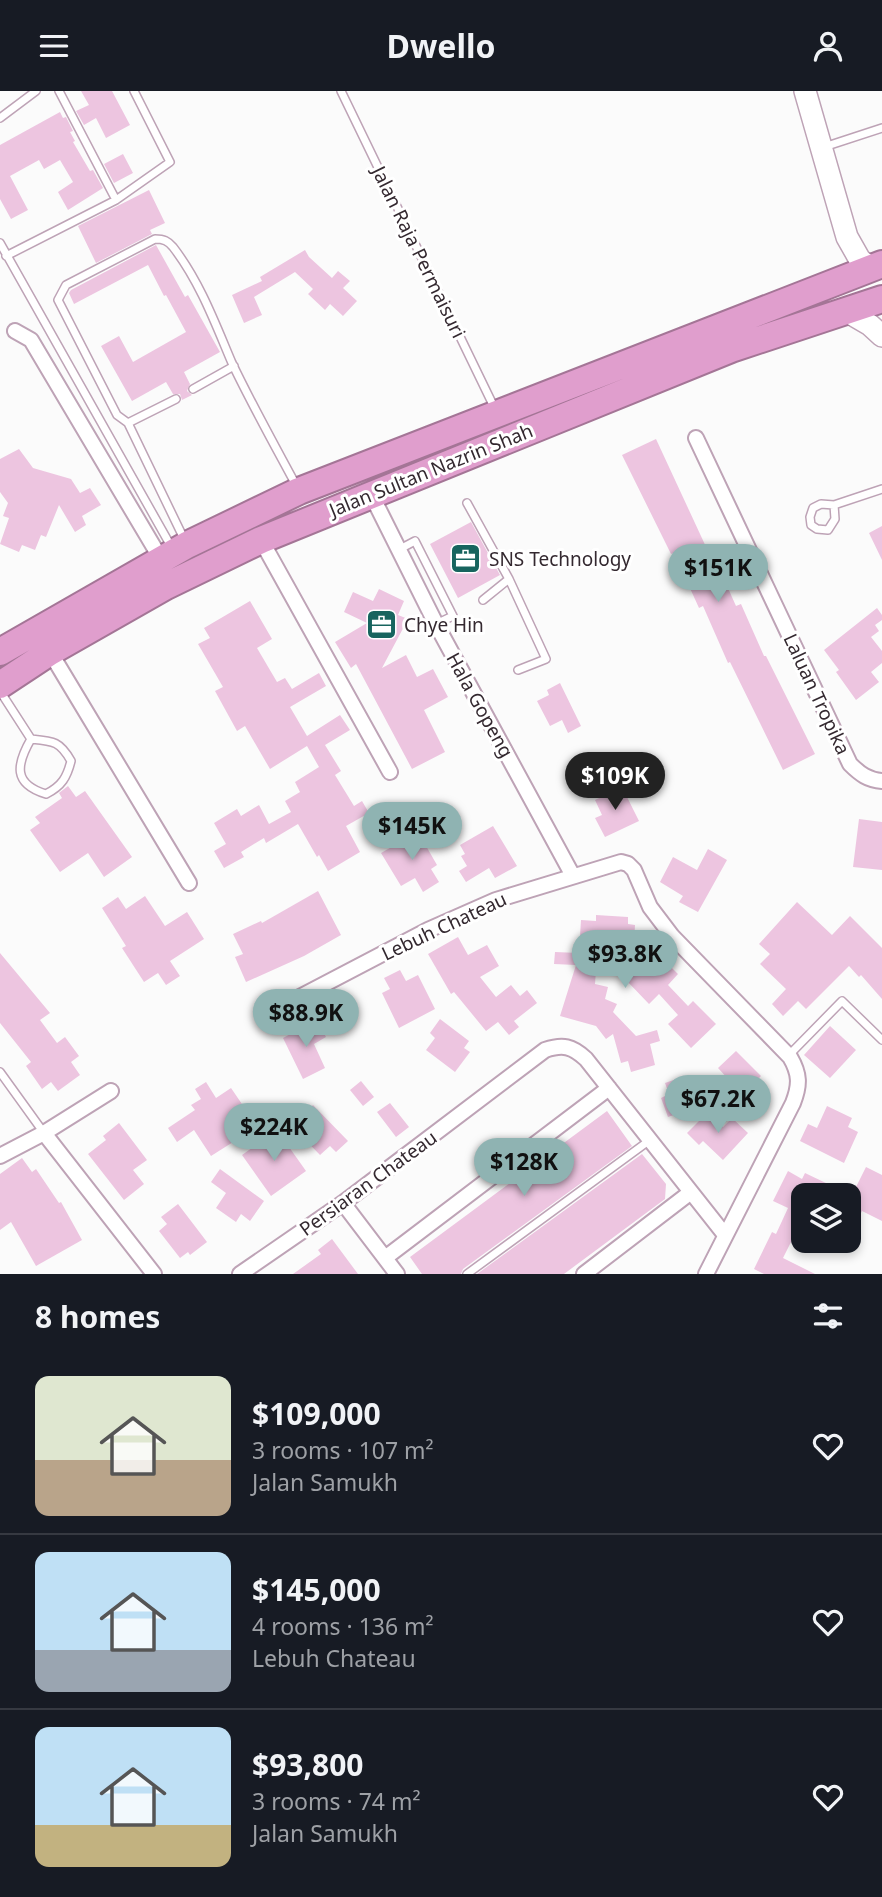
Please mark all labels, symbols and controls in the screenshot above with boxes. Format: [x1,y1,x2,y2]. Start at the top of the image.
text: Dwello [387,24,496,67]
icon: menu [35,27,73,65]
icon: person [809,27,847,65]
street label: Jalan Raja Permaisuri [365,160,472,342]
street label: Jalan Sultan Nazrin Shah [323,417,537,524]
office icon: SNS Technology [449,542,483,576]
pin: $151K [669,545,767,604]
place label: SNS Technology [489,546,631,572]
text: $151K [684,551,752,583]
office icon: Chye Hin [364,608,398,642]
place label: Chye Hin [404,612,484,638]
street label: Laluan Tropika [778,629,856,759]
street label: Hala Gopeng [440,648,520,762]
pin: $109K [566,753,664,812]
text: $109K [581,759,649,791]
pin: $145K [363,803,461,862]
text: $145K [378,809,446,841]
street label: Lebuh Chateau [377,886,511,966]
pin: $93.8K [568,930,682,990]
text: $93.8K [588,937,662,969]
pin: $88.9K [249,989,363,1049]
text: $88.9K [269,996,343,1028]
pin: $67.2K [661,1075,775,1135]
text: $67.2K [681,1082,755,1114]
pin: $224K [225,1103,323,1163]
text: $224K [240,1110,308,1142]
street label: Persiaran Chateau [294,1124,442,1242]
pin: $128K [475,1139,573,1198]
text: $128K [490,1145,558,1177]
map controls [791,1183,861,1253]
button: layers [791,1183,861,1253]
text: 8 homes [35,1296,160,1337]
icon: filters [809,1297,847,1335]
text: $109,000 [252,1393,381,1434]
icon: home [91,1404,175,1488]
icon: heart [809,1427,847,1465]
text: 3 rooms · 107 m² [252,1434,434,1466]
text: Jalan Samukh [252,1466,398,1498]
text: $145,000 [252,1569,381,1610]
icon: home [91,1580,175,1664]
icon: heart [809,1603,847,1641]
text: 4 rooms · 136 m² [252,1610,434,1642]
text: Lebuh Chateau [252,1642,416,1674]
text: $93,800 [252,1744,364,1785]
icon: home [91,1755,175,1839]
icon: heart [809,1778,847,1816]
text: 3 rooms · 74 m² [252,1785,421,1817]
text: Jalan Samukh [252,1817,398,1849]

